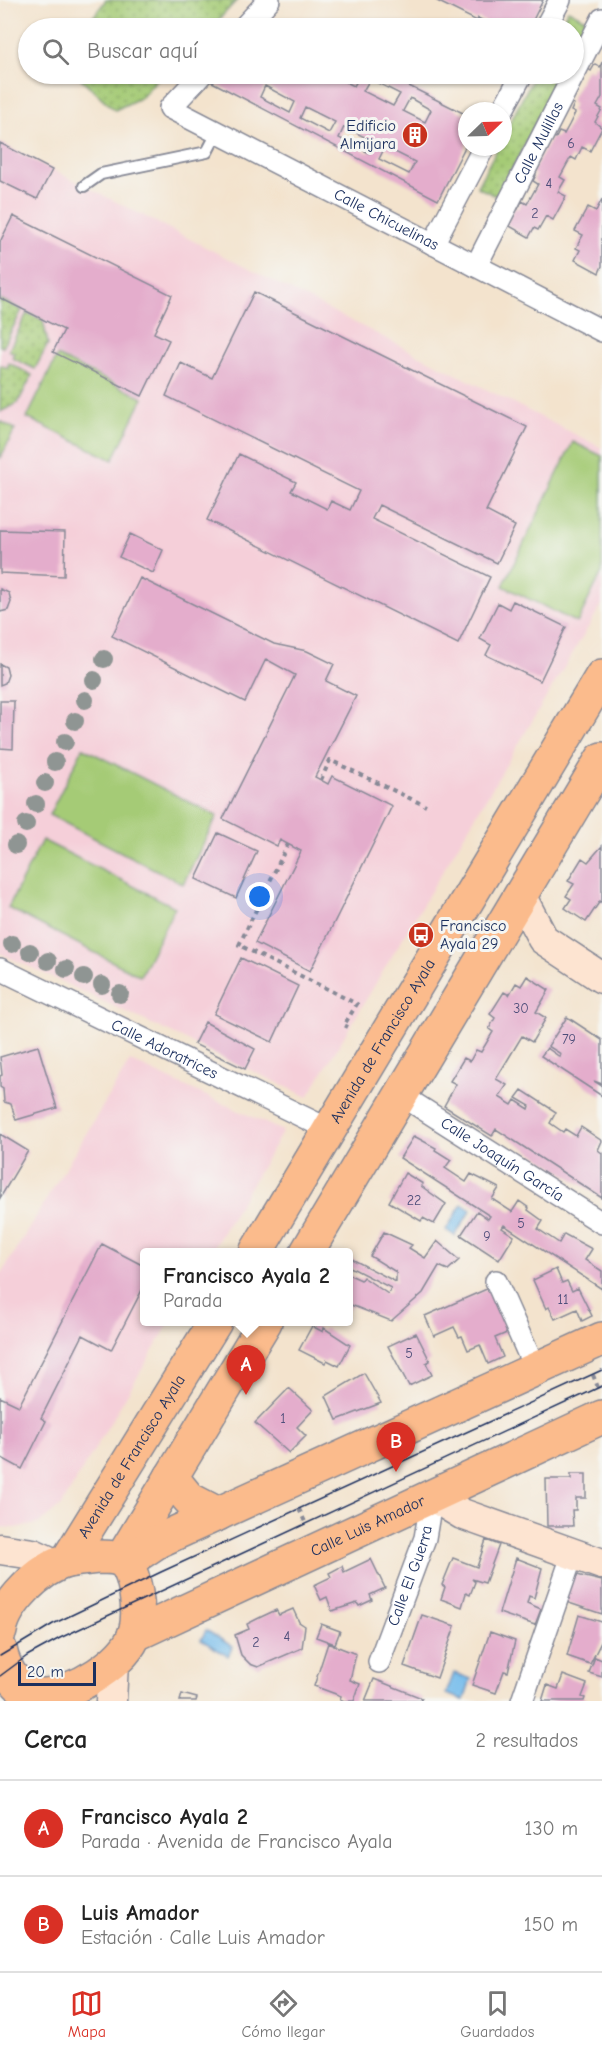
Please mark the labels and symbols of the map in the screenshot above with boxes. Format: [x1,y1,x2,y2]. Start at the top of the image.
street label: Calle Mulillas [510,99,567,187]
north arrow [458,102,512,156]
place label: Edificio Almijara [340,117,396,153]
building icon: Edificio Almijara [400,120,430,150]
house number: 6 [567,135,575,152]
house number: 4 [546,175,553,192]
street label: Calle Chicuelinas [331,185,442,254]
house number: 2 [531,205,539,222]
your location [245,882,274,911]
place label: Francisco Ayala 29 [440,917,507,953]
bus stop icon: Francisco Ayala 29 [406,920,436,950]
street label: Avenida de Francisco Ayala [326,956,439,1127]
house number: 30 [513,1000,529,1017]
street label: Calle Adoratrices [108,1016,221,1083]
house number: 79 [562,1031,576,1048]
street label: Calle Joaquín García [437,1114,567,1205]
house number: 22 [407,1192,421,1209]
house number: 5 [517,1215,525,1232]
house number: 9 [483,1228,491,1245]
house number: 11 [557,1291,569,1308]
house number: 5 [405,1345,413,1362]
pin: A [226,1346,266,1395]
street label: Avenida de Francisco Ayala [75,1372,189,1541]
house number: 1 [280,1410,286,1427]
pin: B [376,1422,416,1472]
street label: Calle Luis Amador [308,1491,429,1560]
street label: Calle El Guerra [384,1524,436,1628]
house number: 4 [284,1628,291,1645]
house number: 2 [252,1634,260,1651]
scale bar [18,1659,96,1686]

